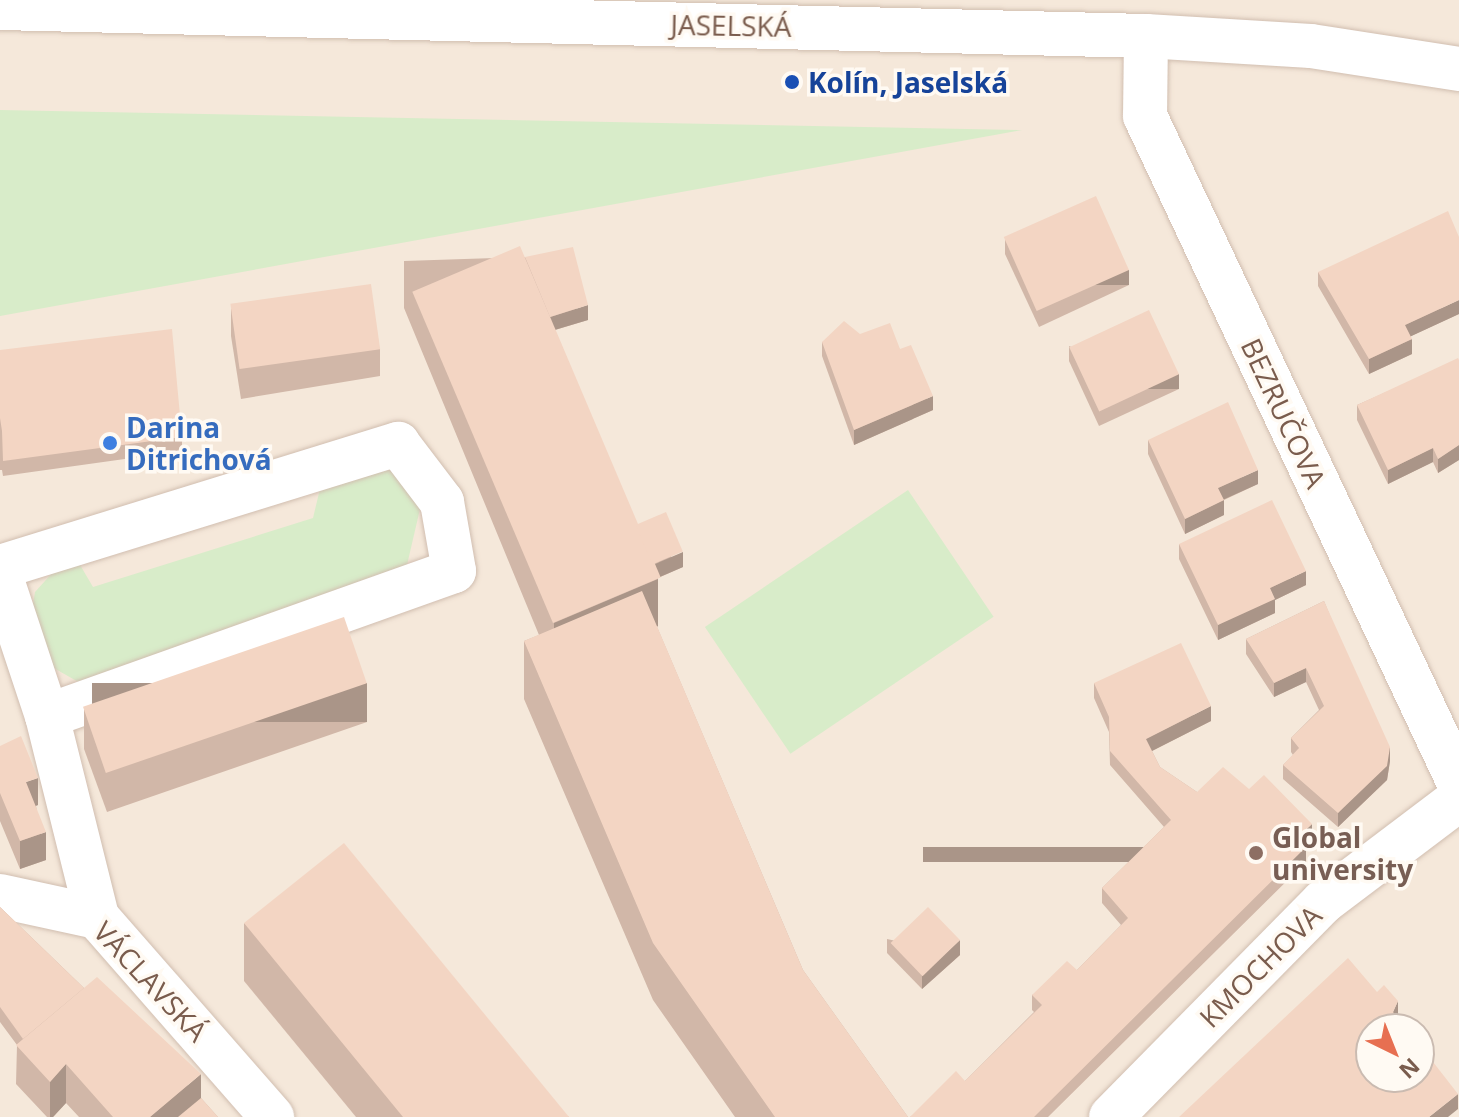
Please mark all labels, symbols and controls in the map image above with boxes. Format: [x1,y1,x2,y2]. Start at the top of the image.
street label: JASELSKÁ [670,7,792,43]
place label: Kolín, Jaselská [808,65,1008,99]
marker: Kolín, Jaselská [783,73,801,91]
street label: BEZRUČOVA [1235,333,1333,493]
place label: Darina Ditrichová [126,410,272,476]
marker: Darina Ditrichová [101,434,119,452]
place label: Global university [1272,820,1413,886]
marker: Global university [1247,844,1265,862]
street label: KMOCHOVA [1192,898,1328,1034]
street label: VÁCLAVSKÁ [87,914,215,1048]
north arrow [1355,1013,1435,1093]
text: N [1393,1052,1427,1086]

